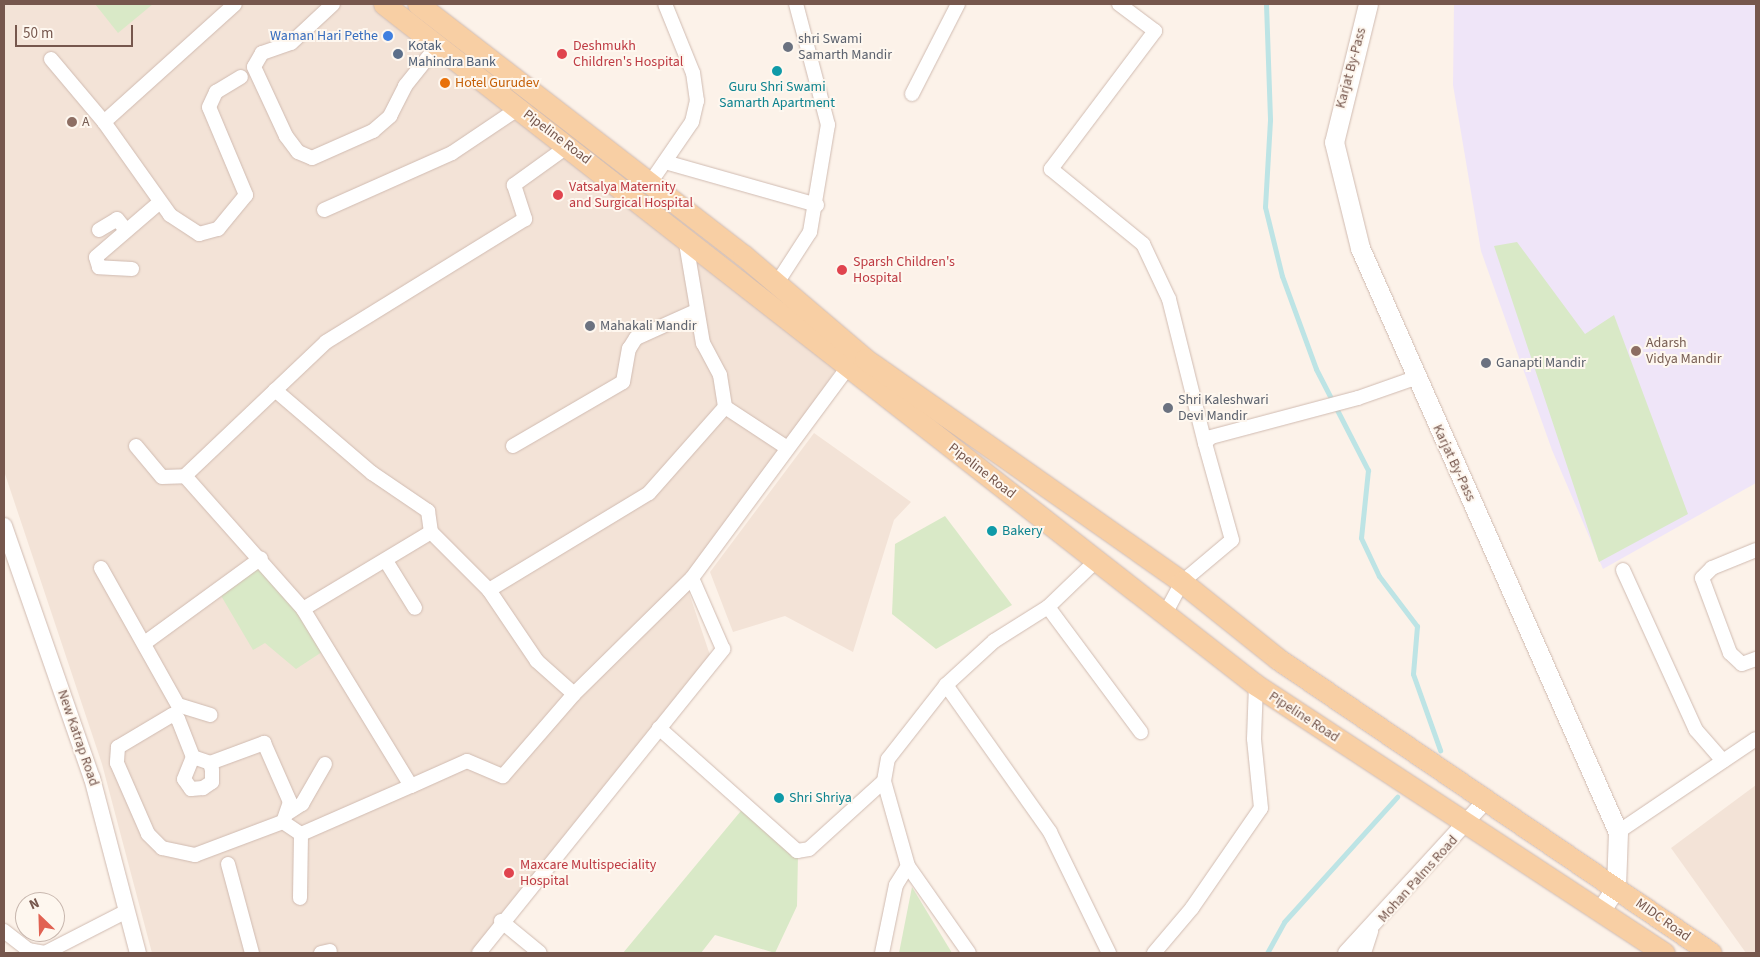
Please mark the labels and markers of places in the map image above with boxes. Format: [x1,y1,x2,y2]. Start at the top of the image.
place label: Waman Hari Pethe [270,28,378,44]
marker: Waman Hari Pethe [382,30,394,42]
place label: shri Swami Samarth Mandir [798,31,892,64]
place label: Kotak Mahindra Bank [408,38,496,70]
place label: Deshmukh Children's Hospital [573,38,683,70]
marker: shri Swami Samarth Mandir [782,41,794,53]
marker: Deshmukh Children's Hospital [555,47,569,61]
marker: Kotak Mahindra Bank [392,48,404,60]
marker: Guru Shri Swami Samarth Apartment [771,65,783,77]
place label: Hotel Gurudev [455,75,539,91]
marker: Hotel Gurudev [439,77,451,89]
place label: Guru Shri Swami Samarth Apartment [719,79,835,111]
place label: A [82,114,90,130]
marker: A [66,116,78,128]
place label: Vatsalya Maternity and Surgical Hospital [569,179,693,212]
marker: Vatsalya Maternity and Surgical Hospital [551,188,565,202]
place label: Sparsh Children's Hospital [853,254,955,286]
marker: Sparsh Children's Hospital [835,263,849,277]
place label: Mahakali Mandir [600,318,697,334]
marker: Mahakali Mandir [584,320,596,332]
place label: Adarsh Vidya Mandir [1646,335,1722,368]
marker: Adarsh Vidya Mandir [1630,345,1642,357]
place label: Ganapti Mandir [1496,355,1586,371]
marker: Ganapti Mandir [1480,357,1492,369]
place label: Shri Kaleshwari Devi Mandir [1178,392,1269,424]
marker: Shri Kaleshwari Devi Mandir [1162,402,1174,414]
place label: Bakery [1002,523,1043,539]
marker: Bakery [986,525,998,537]
place label: Shri Shriya [789,790,852,806]
marker: Shri Shriya [773,792,785,804]
place label: Maxcare Multispeciality Hospital [520,857,656,890]
marker: Maxcare Multispeciality Hospital [502,866,516,880]

